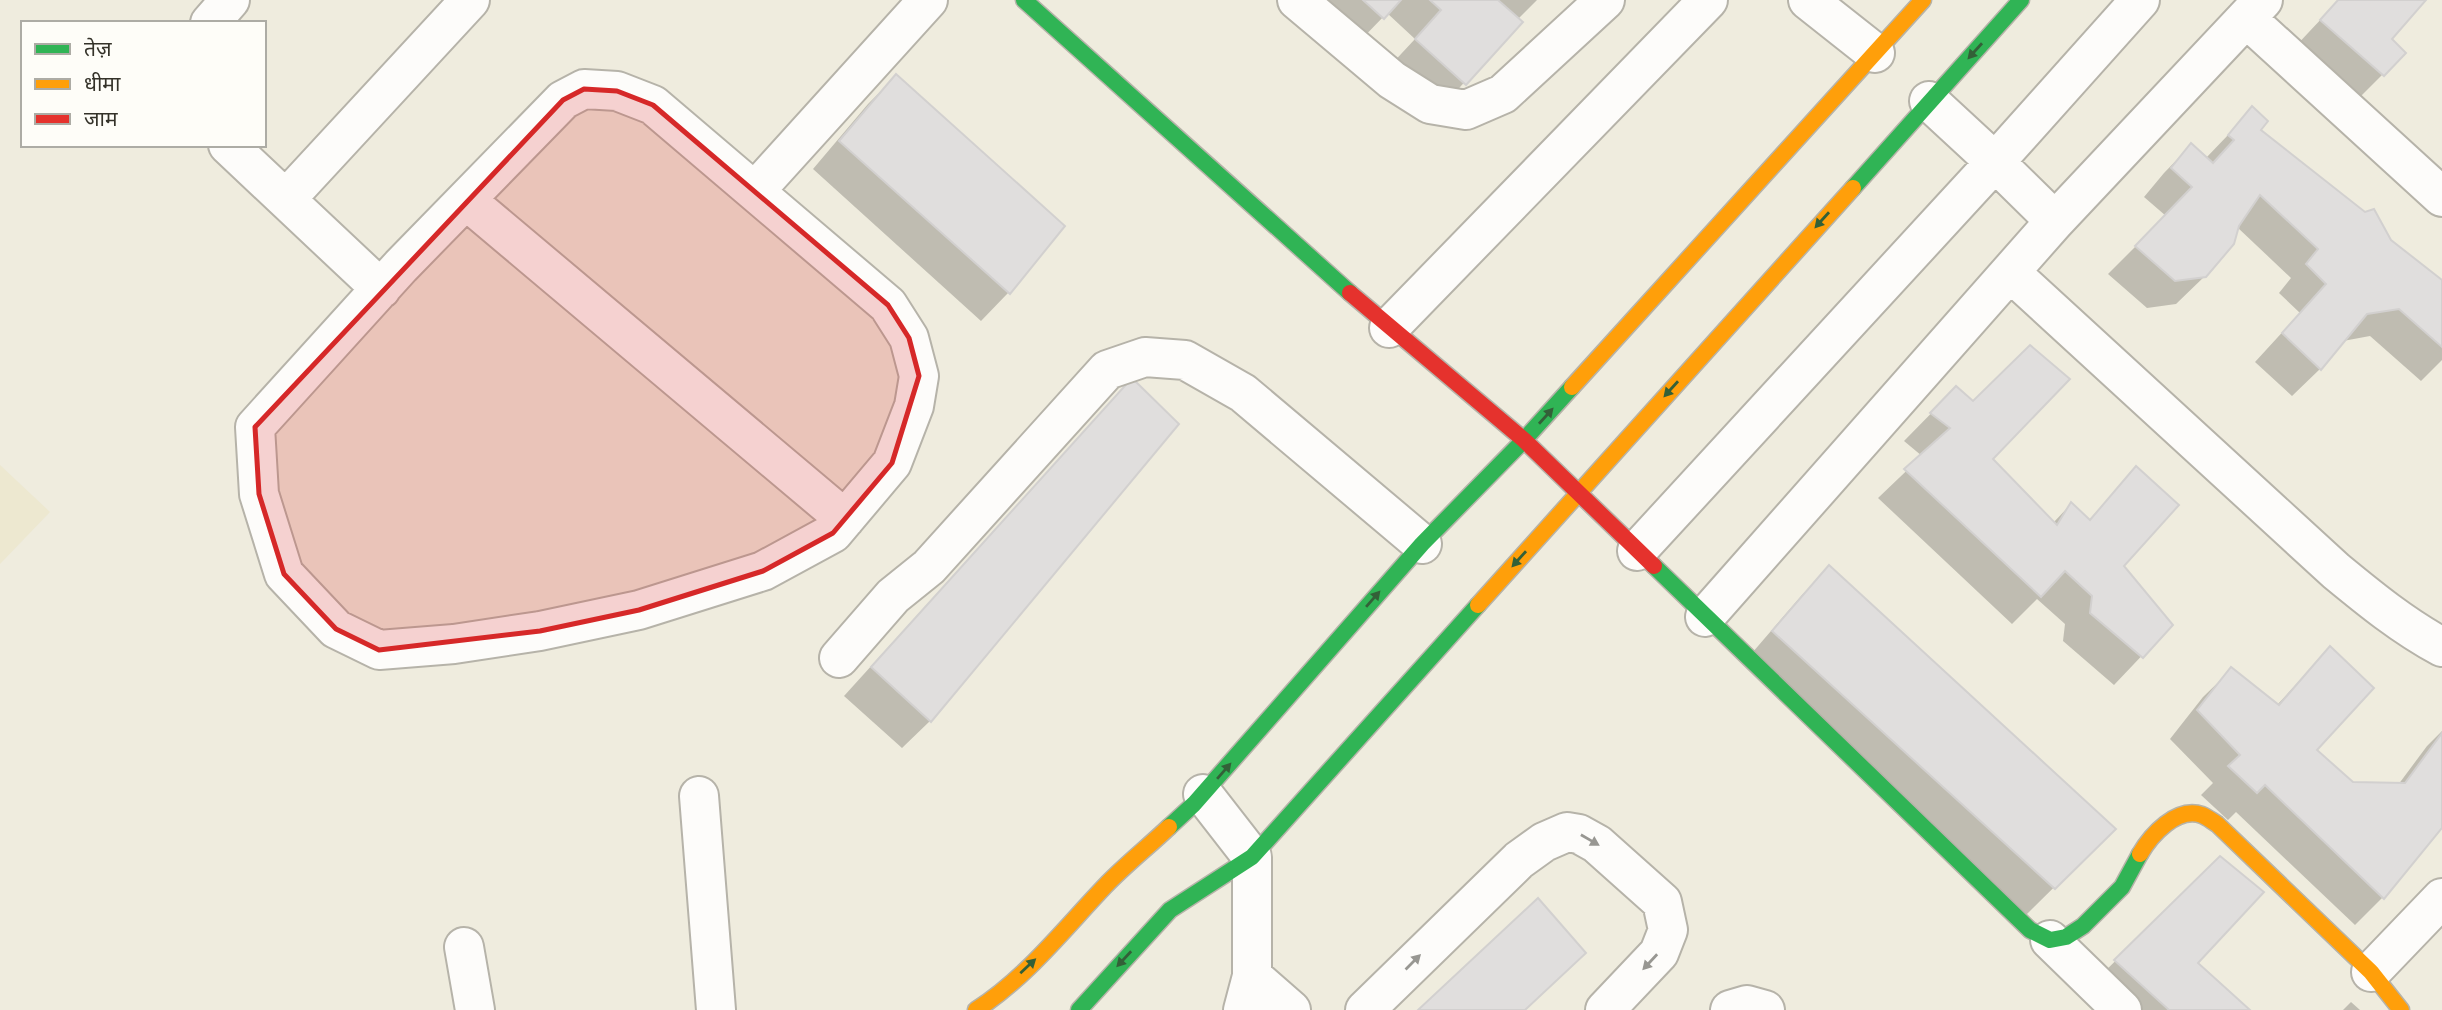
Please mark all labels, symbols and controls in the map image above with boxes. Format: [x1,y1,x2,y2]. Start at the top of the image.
legend [21,21,266,147]
text: तेज़ [84,35,112,60]
one-way arrow [1967,42,1983,59]
text: धीमा [84,70,121,95]
text: जाम [84,105,118,130]
one-way arrow [1815,211,1831,228]
one-way arrow [1663,380,1679,397]
one-way arrow [1537,408,1553,425]
one-way arrow [1512,550,1527,567]
one-way arrow [1365,590,1381,608]
one-way arrow [1215,762,1231,779]
one-way arrow [1580,834,1599,846]
one-way arrow [1116,950,1132,968]
one-way arrow [1643,953,1659,970]
one-way arrow [1405,954,1422,971]
one-way arrow [1019,958,1037,974]

